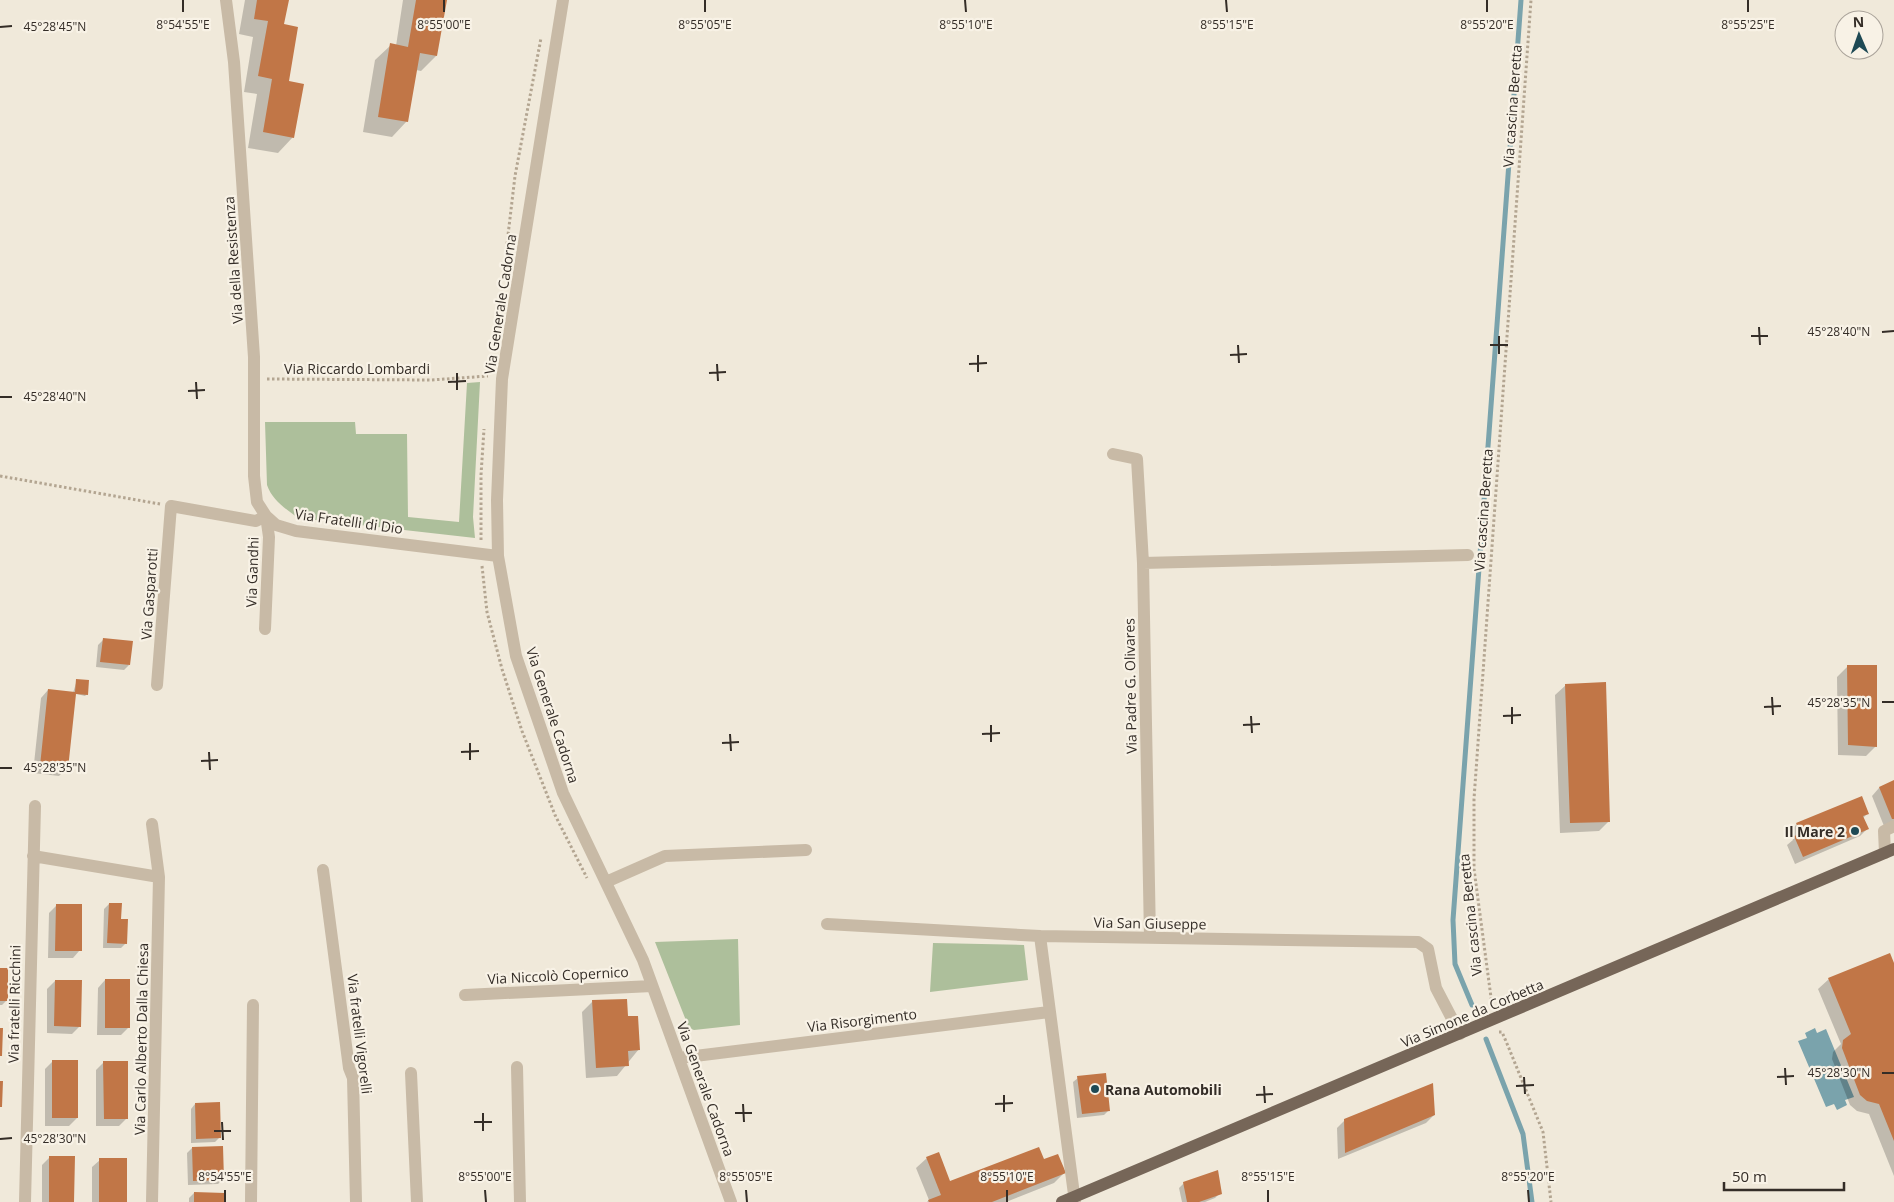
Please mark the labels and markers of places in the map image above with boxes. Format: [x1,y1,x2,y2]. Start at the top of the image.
place label: Il Mare 2 [1785,822,1845,841]
marker: Il Mare 2 [1849,825,1861,837]
place label: Rana Automobili [1105,1080,1222,1099]
marker: Rana Automobili [1089,1083,1101,1095]

